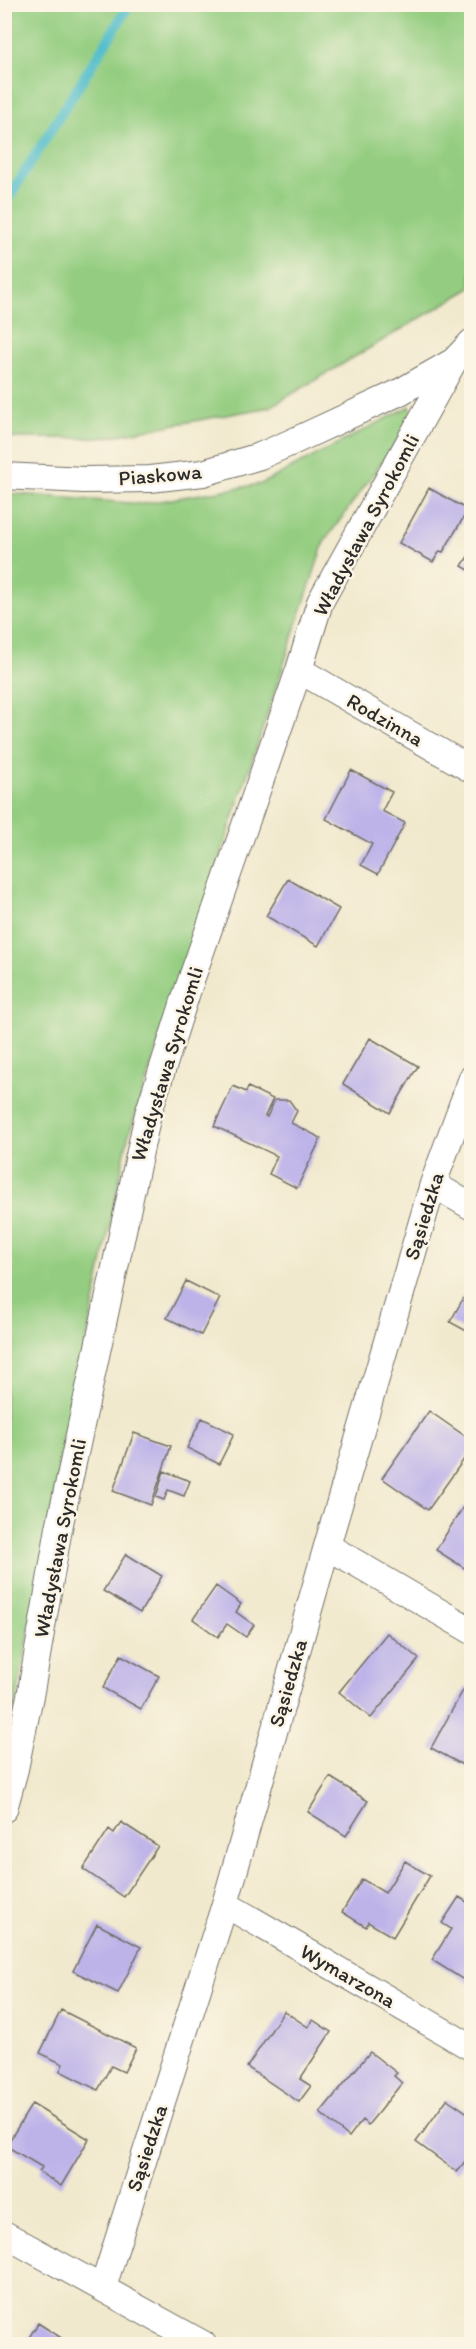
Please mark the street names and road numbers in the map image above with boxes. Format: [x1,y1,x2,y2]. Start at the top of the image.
street label: Władysława Syrokomli [307,429,424,620]
street label: Piaskowa [117,458,203,491]
street label: Rodzinna [342,688,428,752]
street label: Władysława Syrokomli [125,963,208,1164]
street label: Sąsiedzka [398,1169,449,1263]
street label: Władysława Syrokomli [28,1436,91,1640]
street label: Sąsiedzka [263,1636,312,1730]
street label: Wymarzona [296,1938,401,2013]
street label: Sąsiedzka [121,2101,172,2195]

